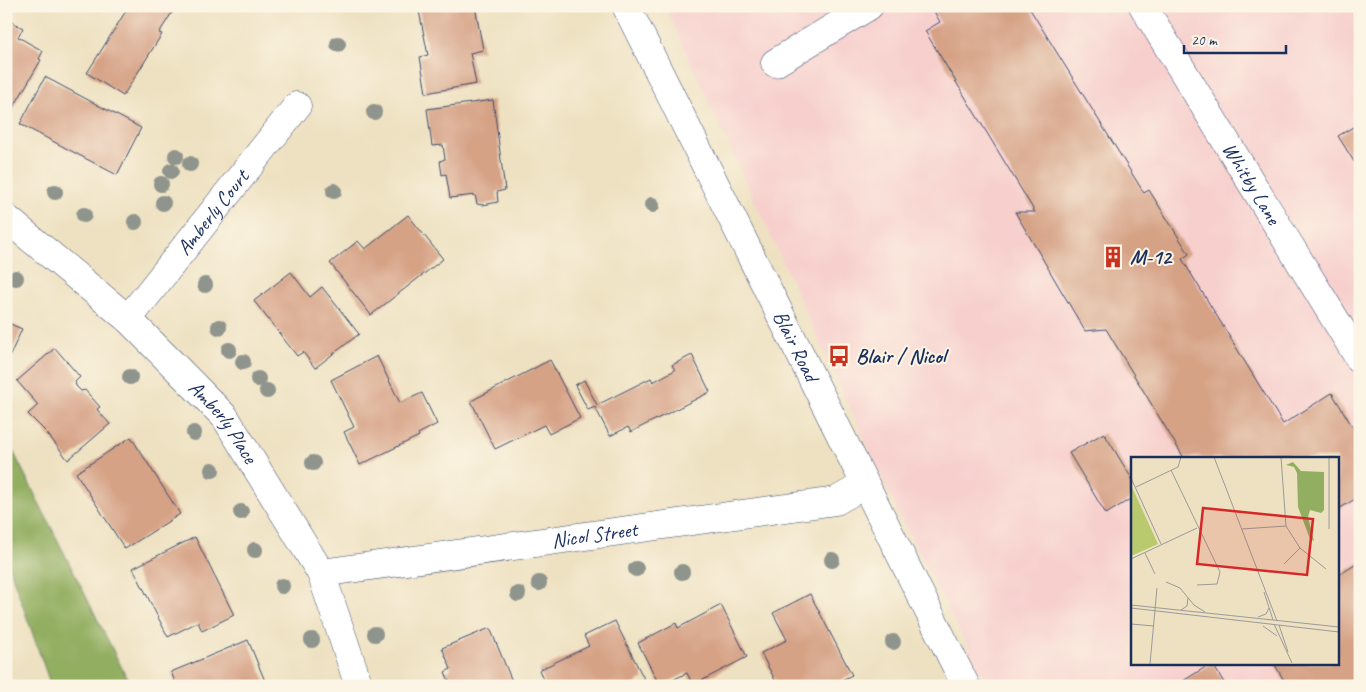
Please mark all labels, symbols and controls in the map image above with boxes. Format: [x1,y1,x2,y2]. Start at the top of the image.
scale bar [1184,22,1286,54]
text: 20 m [1191,31,1218,50]
street label: Whitby Lane [1217,138,1287,230]
street label: Amberly Court [171,163,255,260]
building icon: M-12 [1100,244,1126,270]
place label: M-12 [1130,244,1174,270]
street label: Blair Road [767,306,826,388]
bus stop icon: Blair / Nicol [826,343,852,369]
place label: Blair / Nicol [856,343,950,369]
street label: Amberly Place [183,375,264,469]
inset map [1131,457,1338,664]
street label: Nicol Street [550,516,641,554]

